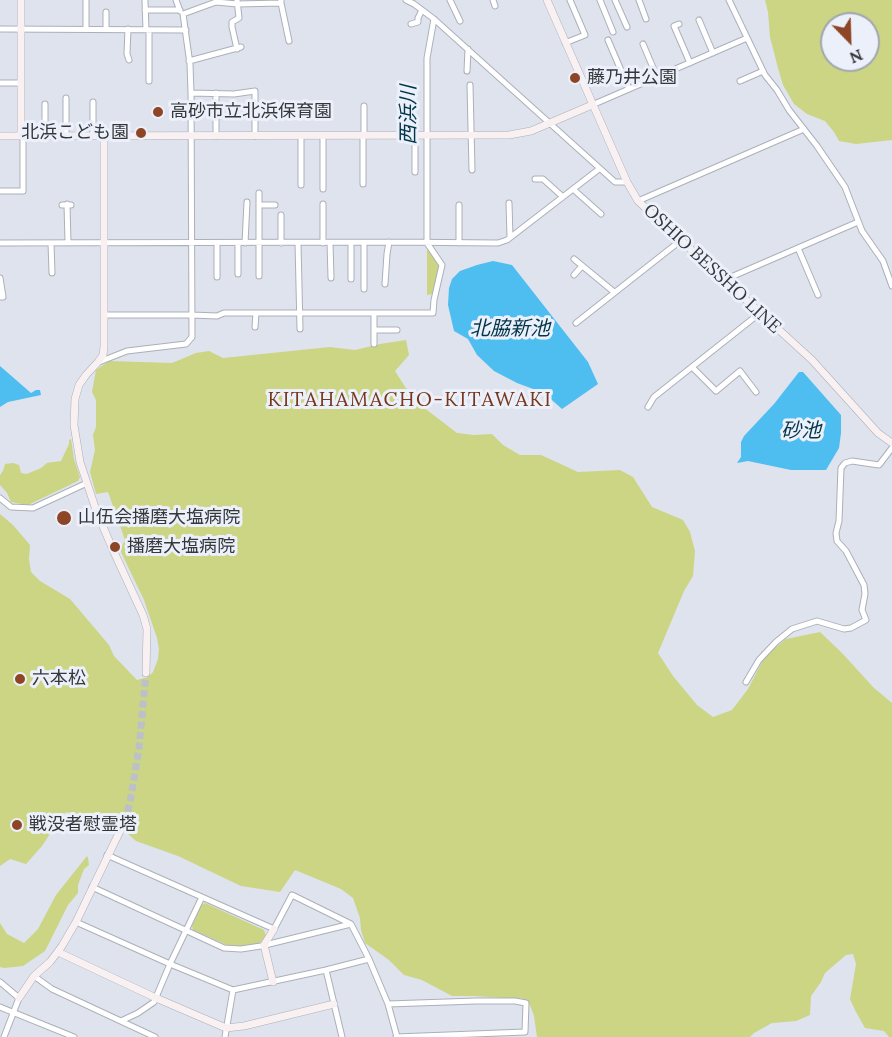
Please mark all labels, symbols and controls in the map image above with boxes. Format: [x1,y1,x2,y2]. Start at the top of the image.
north arrow [820,12,880,72]
text: N [847,45,866,68]
place label: 藤乃井公園 [587,67,677,89]
marker: 藤乃井公園 [568,71,582,85]
water label: 西浜川 [397,85,421,145]
place label: 高砂市立北浜保育園 [170,101,332,123]
marker: 高砂市立北浜保育園 [151,105,165,119]
place label: 北浜こども園 [21,122,129,144]
marker: 北浜こども園 [134,126,148,140]
street label: OSHIO BESSHO LINE [639,200,785,338]
water label: 北脇新池 [470,317,550,341]
district label: KITAHAMACHO-KITAWAKI [267,388,553,412]
water label: 砂池 [781,419,821,443]
place label: 山伍会播磨大塩病院 [78,507,240,529]
marker: 山伍会播磨大塩病院 [55,509,73,527]
place label: 播磨大塩病院 [127,536,235,558]
marker: 播磨大塩病院 [108,540,122,554]
place label: 六本松 [32,668,86,690]
marker: 六本松 [13,672,27,686]
place label: 戦没者慰霊塔 [29,814,137,836]
marker: 戦没者慰霊塔 [10,818,24,832]

